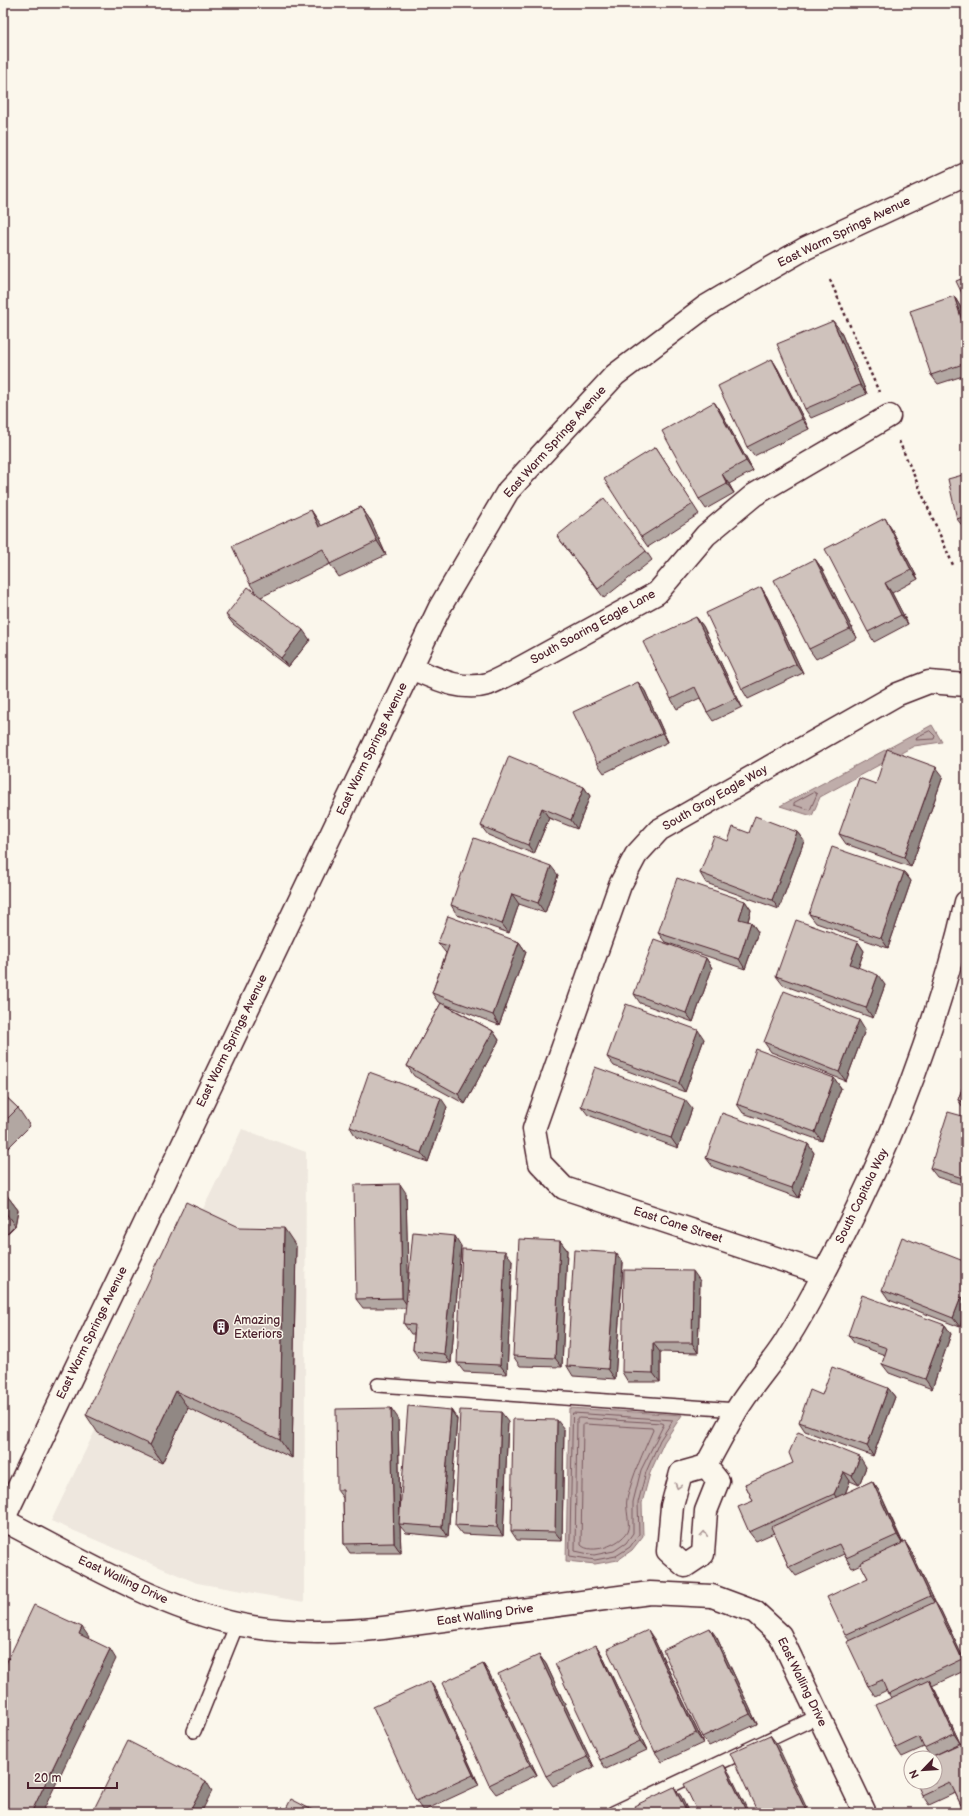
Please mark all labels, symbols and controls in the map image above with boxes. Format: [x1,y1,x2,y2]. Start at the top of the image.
street label: East Warm Springs Avenue [775,193,913,271]
street label: East Warm Springs Avenue [501,383,609,501]
street label: South Soaring Eagle Lane [528,586,658,668]
street label: East Warm Springs Avenue [333,680,411,818]
street label: South Gray Eagle Way [660,762,771,834]
street label: East Warm Springs Avenue [193,972,271,1110]
street label: South Capitola Way [832,1145,892,1246]
street label: East Cane Street [632,1204,725,1247]
street label: East Warm Springs Avenue [53,1264,131,1402]
place label: Amazing Exteriors [234,1313,282,1342]
building icon: Amazing Exteriors [211,1317,231,1337]
one-way arrow [674,1482,683,1489]
one-way arrow [700,1531,709,1537]
street label: East Walling Drive [76,1553,170,1607]
street label: East Walling Drive [436,1601,534,1629]
street label: East Walling Drive [774,1635,830,1729]
north arrow [903,1750,943,1790]
scale bar [28,1764,117,1790]
text: N [907,1768,922,1781]
text: 20 m [34,1771,61,1786]

